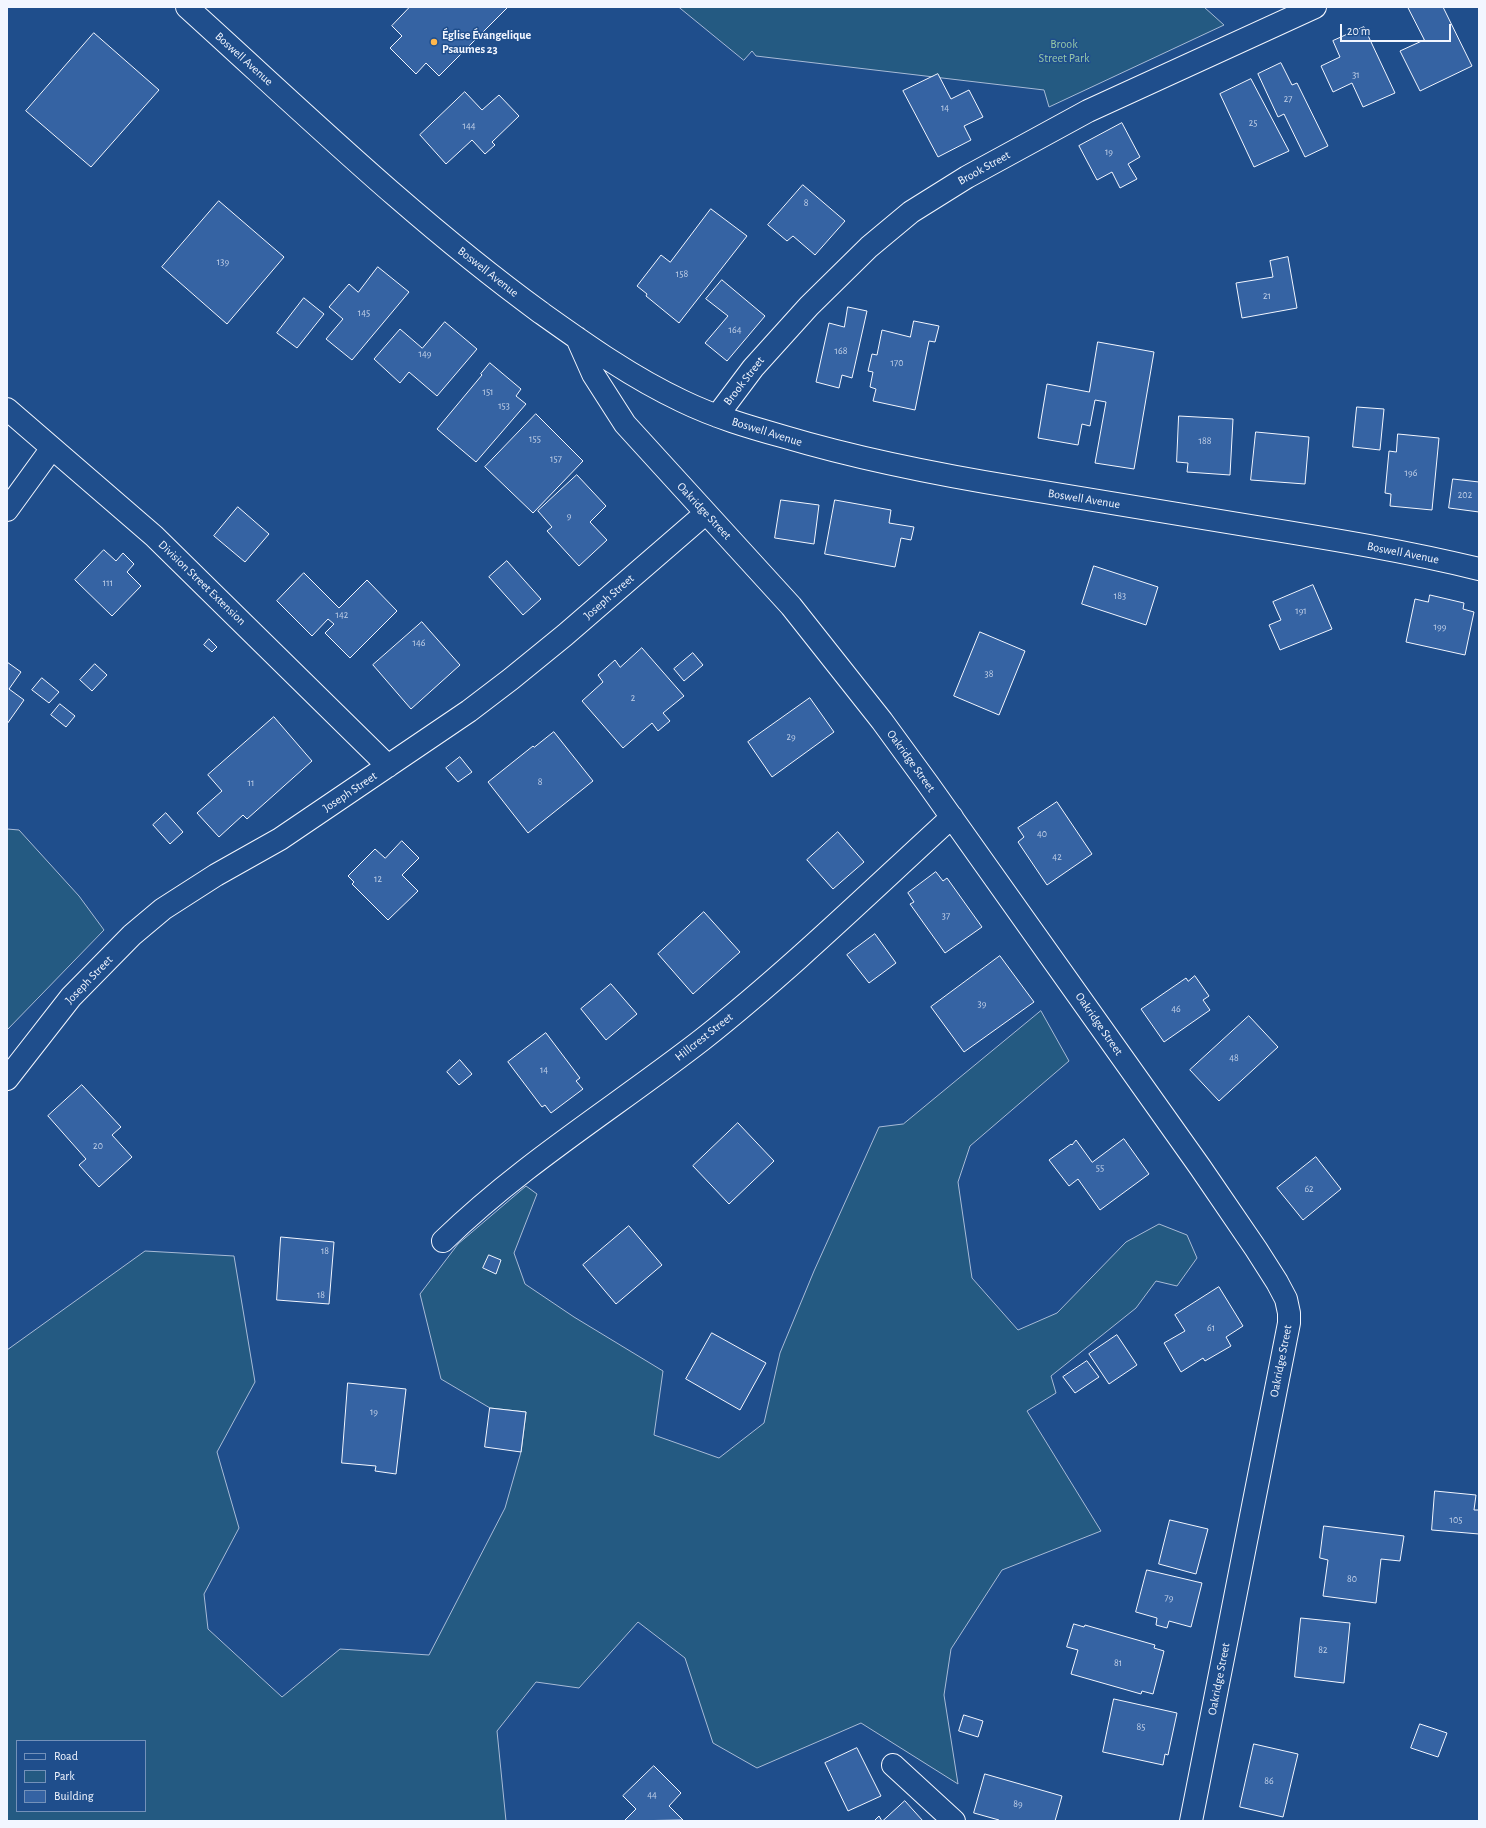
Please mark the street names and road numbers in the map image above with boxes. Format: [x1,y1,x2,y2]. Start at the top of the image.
street label: Boswell Avenue [212,29,276,89]
street label: Brook Street [955,148,1013,188]
street label: Boswell Avenue [455,244,521,300]
street label: Brook Street [721,354,767,408]
street label: Boswell Avenue [730,414,804,450]
street label: Oakridge Street [674,479,734,543]
street label: Boswell Avenue [1047,486,1121,512]
street label: Division Street Extension [155,538,249,628]
street label: Boswell Avenue [1366,539,1440,567]
street label: Joseph Street [581,571,637,623]
street label: Oakridge Street [884,727,938,795]
street label: Joseph Street [320,769,380,815]
street label: Joseph Street [62,953,116,1007]
street label: Oakridge Street [1072,990,1126,1058]
street label: Hillcrest Street [672,1010,736,1064]
street label: Oakridge Street [1267,1324,1295,1398]
street label: Oakridge Street [1205,1642,1233,1716]

